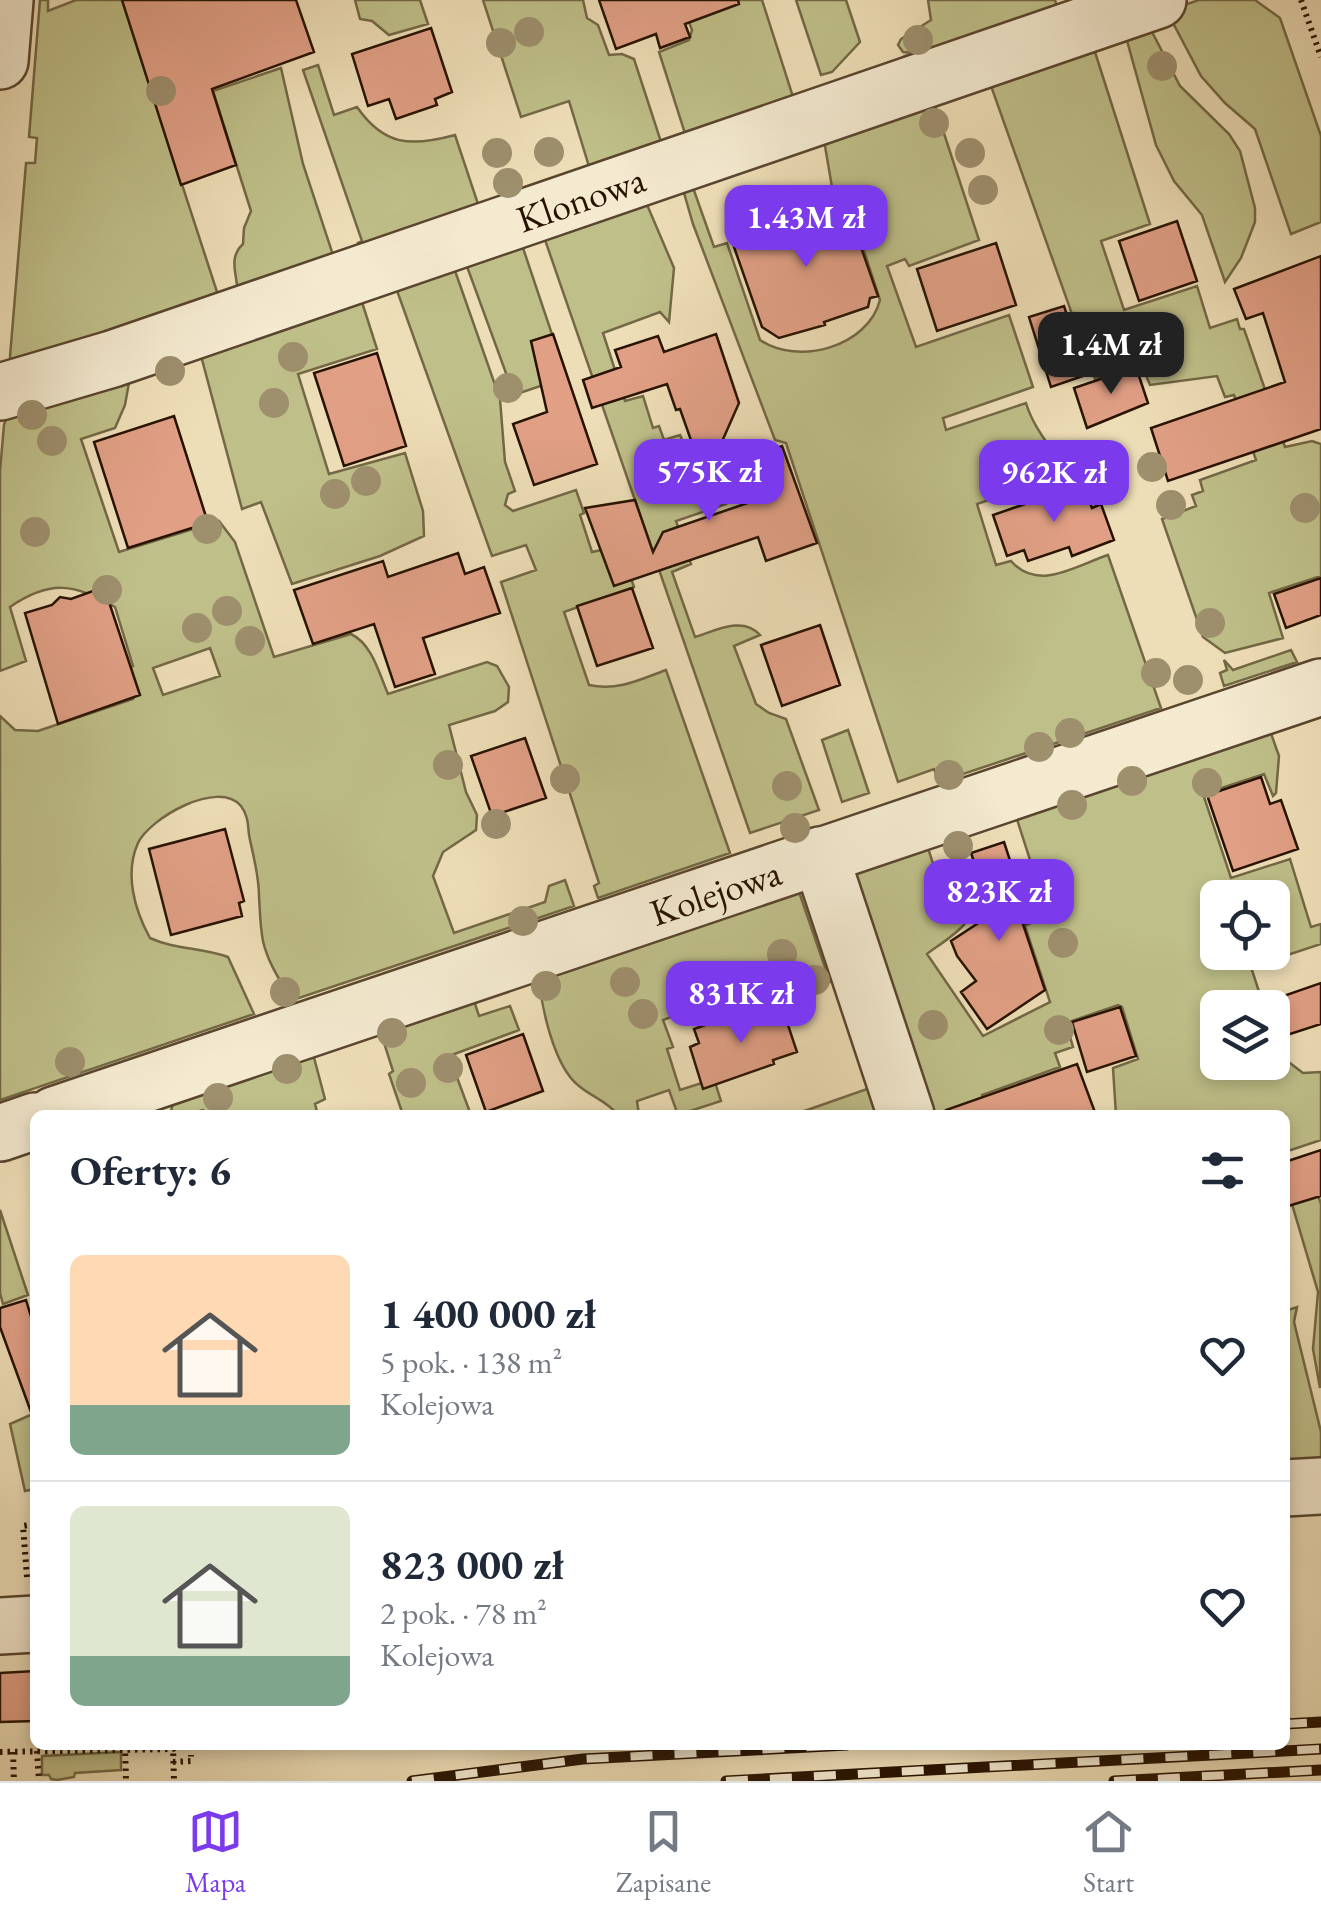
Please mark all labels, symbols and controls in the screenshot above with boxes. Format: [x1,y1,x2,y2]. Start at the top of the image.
street label: Klonowa [510,153,652,243]
pin: 1.43M zł [703,185,909,270]
text: 1.43M zł [747,196,865,238]
pin: 1.4M zł [1019,312,1203,397]
text: 1.4M zł [1060,323,1162,365]
pin: 575K zł [617,439,801,524]
pin: 962K zł [962,440,1146,525]
text: 575K zł [656,450,762,492]
text: 962K zł [1001,451,1107,493]
street label: Kolejowa [643,846,788,937]
pin: 823K zł [907,859,1091,944]
text: 823K zł [946,870,1052,912]
map controls [1200,880,1290,1080]
button: locate [1200,880,1290,970]
pin: 831K zł [649,961,833,1046]
text: 831K zł [688,972,794,1014]
button: layers [1200,990,1290,1080]
text: Oferty: 6 [70,1143,231,1198]
icon: filters [1195,1143,1250,1198]
text: 1 400 000 zł [380,1286,596,1341]
icon: home [150,1295,270,1415]
icon: heart [1195,1328,1250,1383]
text: 5 pok. · 138 m² [380,1341,562,1383]
text: Kolejowa [380,1383,494,1425]
text: 823 000 zł [380,1537,564,1592]
icon: home [150,1546,270,1666]
icon: heart [1195,1579,1250,1634]
text: 2 pok. · 78 m² [380,1592,547,1634]
text: Kolejowa [380,1634,494,1676]
tab: Mapa [185,1804,246,1900]
tab: Zapisane [616,1804,711,1900]
tab: Start [1081,1804,1136,1900]

